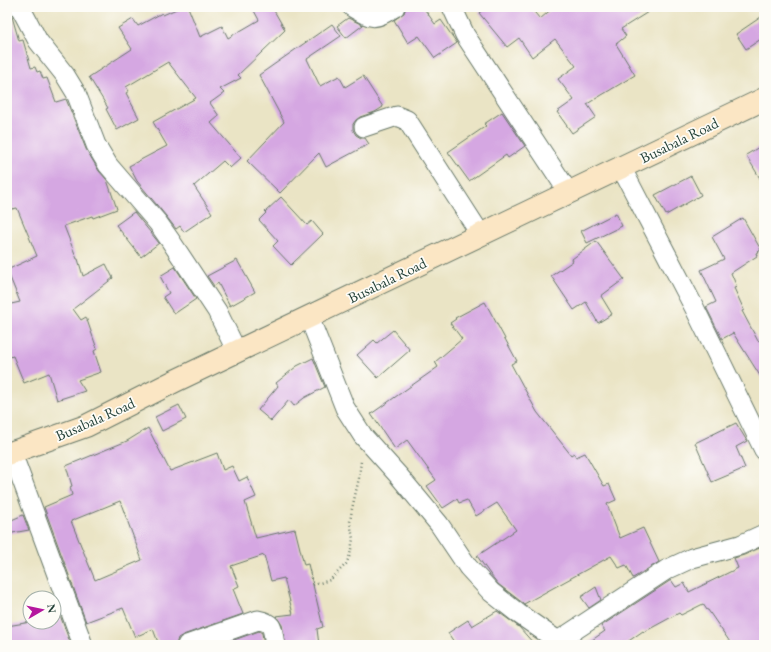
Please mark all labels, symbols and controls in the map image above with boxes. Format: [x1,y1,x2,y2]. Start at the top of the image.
street label: Busabala Road [637,113,722,167]
street label: Busabala Road [345,253,430,307]
street label: Busabala Road [52,393,138,445]
north arrow [22,590,62,630]
text: N [44,603,60,614]

